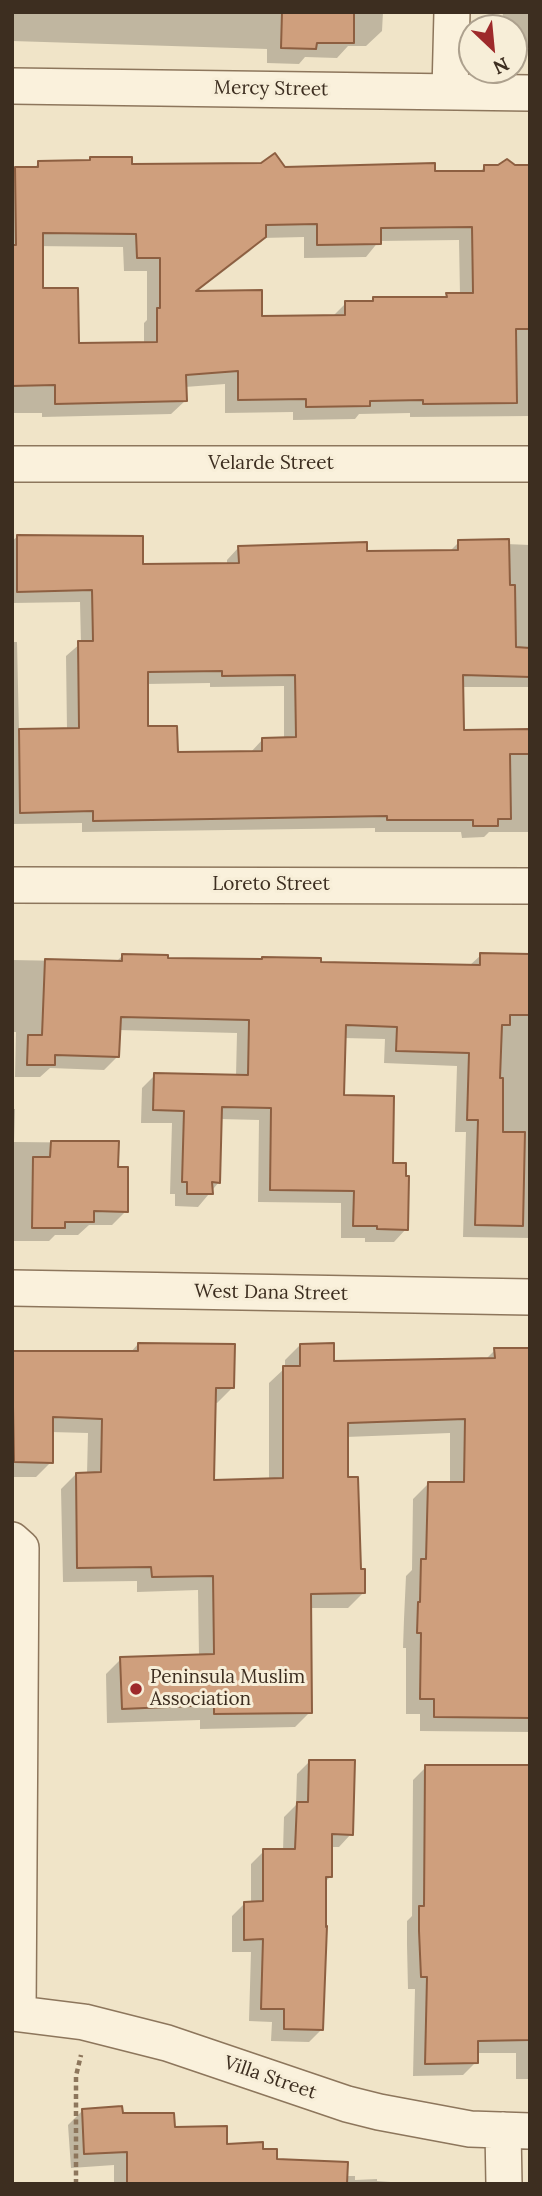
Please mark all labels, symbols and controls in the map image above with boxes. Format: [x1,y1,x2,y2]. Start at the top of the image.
north arrow [458,14,528,84]
text: N [489,52,513,80]
street label: Mercy Street [214,77,328,101]
street label: Velarde Street [208,453,334,475]
street label: Loreto Street [212,874,330,896]
street label: West Dana Street [194,1280,348,1306]
place label: Peninsula Muslim Association [150,1667,305,1711]
marker: Peninsula Muslim Association [128,1681,144,1697]
street label: Villa Street [221,2052,319,2104]

